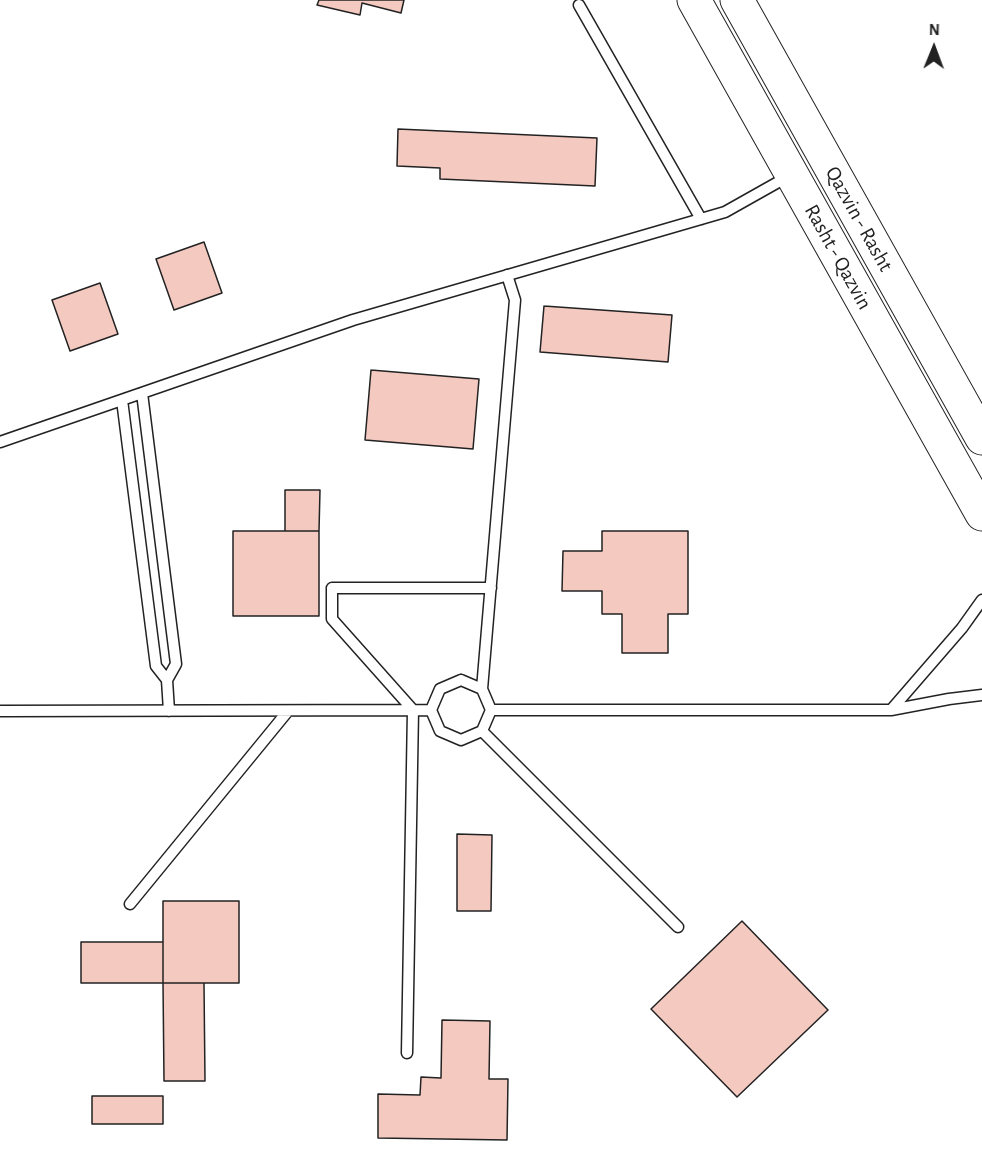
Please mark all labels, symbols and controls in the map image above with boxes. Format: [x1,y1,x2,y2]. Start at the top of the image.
north arrow [904,18,964,78]
text: N [929,22,940,38]
street label: Qazvin - Rasht [820,162,898,276]
street label: Rasht - Qazvin [799,200,877,314]

